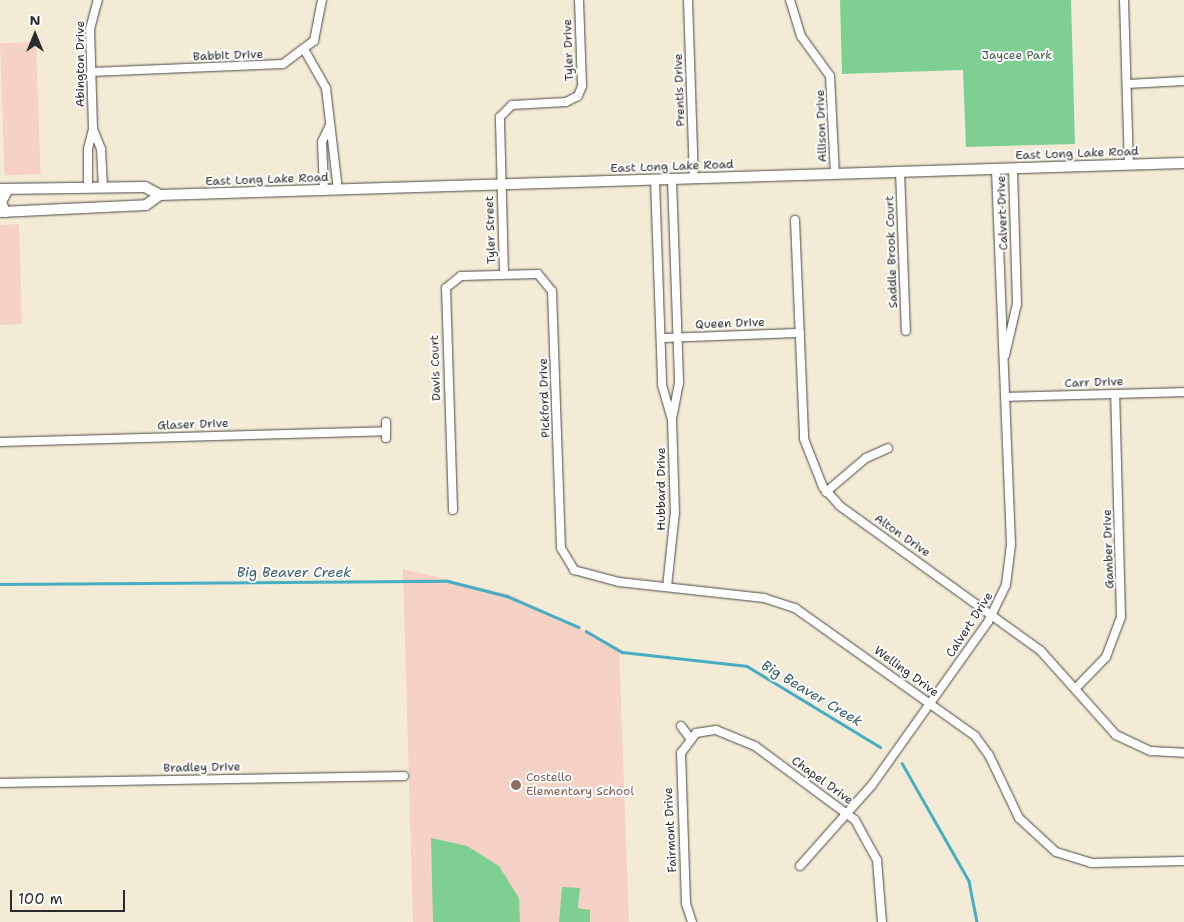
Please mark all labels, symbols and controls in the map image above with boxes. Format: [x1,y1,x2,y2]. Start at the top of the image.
north arrow [10,10,60,60]
text: N [29,11,41,29]
street label: Tyler Drive [561,19,577,81]
street label: Abington Drive [74,21,88,107]
street label: Babbit Drive [193,48,263,64]
park label: Jaycee Park [982,49,1052,63]
street label: Prentis Drive [672,53,688,127]
street label: Allison Drive [814,89,830,163]
street label: East Long Lake Road [1015,145,1139,163]
street label: East Long Lake Road [610,158,734,176]
street label: East Long Lake Road [205,171,329,189]
street label: Calvert Drive [994,175,1012,251]
street label: Saddle Brook Court [883,195,901,309]
street label: Tyler Street [483,196,499,264]
street label: Queen Drive [695,316,765,332]
street label: Davis Court [428,335,444,401]
street label: Pickford Drive [536,358,554,438]
street label: Carr Drive [1064,375,1124,391]
street label: Glaser Drive [157,417,229,433]
street label: Hubbard Drive [655,447,669,531]
street label: Gamber Drive [1100,509,1118,589]
street label: Alton Drive [871,511,933,561]
water label: Big Beaver Creek [237,564,351,580]
street label: Calvert Drive [944,590,996,660]
street label: Welling Drive [871,644,941,700]
water label: Big Beaver Creek [759,656,865,730]
street label: Chapel Drive [788,754,856,808]
street label: Bradley Drive [163,760,241,776]
place label: Costello Elementary School [526,771,634,799]
marker: Costello Elementary School [510,779,522,791]
street label: Fairmont Drive [662,787,680,873]
scale bar [12,880,128,912]
text: 100 m [18,889,63,909]

